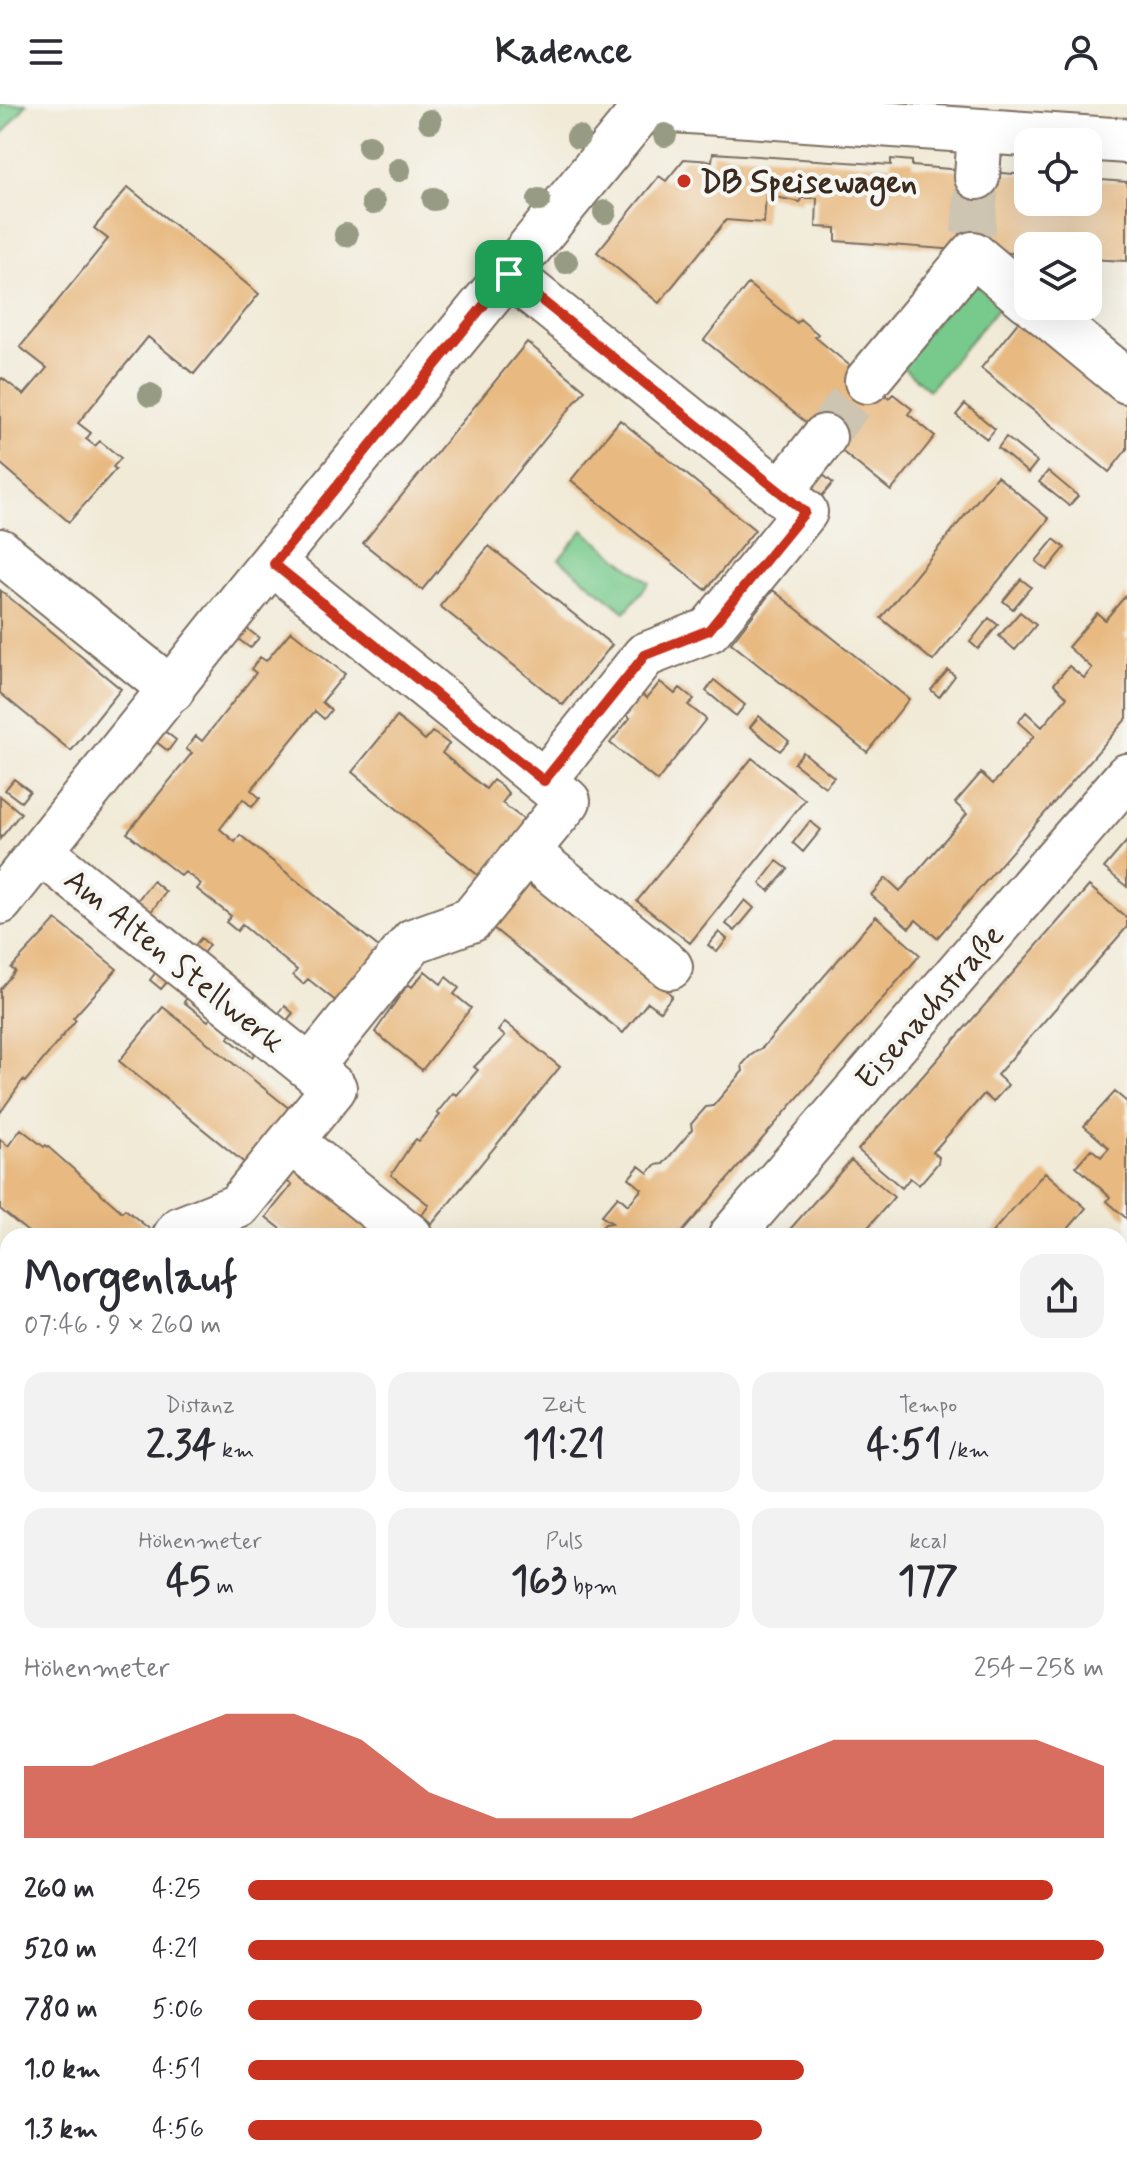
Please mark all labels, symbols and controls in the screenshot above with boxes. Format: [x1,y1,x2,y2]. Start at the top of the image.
text: Kadence [495,29,632,76]
icon: menu [24,30,68,74]
icon: person [1059,30,1103,74]
map controls [1014,128,1102,320]
button: locate [1014,128,1102,216]
place label: DB Speisewagen [700,162,917,207]
marker: DB Speisewagen [675,172,693,190]
button: layers [1014,232,1102,320]
pin [475,240,543,308]
icon: arrive [487,252,531,296]
street label: Am Alten Stellwerk [55,860,293,1064]
street label: Eisenachstraße [847,916,1014,1099]
text: Morgenlauf [24,1250,237,1308]
button: share [1020,1254,1104,1338]
text: 07:46 · 9 × 260 m [24,1309,221,1343]
text: Distanz [165,1392,235,1420]
text: Zeit [542,1392,586,1420]
text: Tempo [899,1392,957,1420]
text: 2.34 [146,1420,216,1472]
text: 11:21 [523,1420,605,1472]
text: 4:51 [867,1420,942,1472]
text: km [216,1437,254,1465]
text: /km [942,1437,989,1465]
text: Höhenmeter [138,1528,262,1556]
text: Puls [545,1528,583,1556]
text: kcal [910,1528,946,1556]
text: 45 [166,1556,211,1608]
text: 163 [511,1556,567,1608]
text: 177 [898,1556,958,1608]
text: m [211,1573,234,1601]
text: bpm [567,1573,617,1601]
text: Höhenmeter [24,1652,170,1686]
text: 254–258 m [974,1652,1104,1686]
text: 260 m [24,1873,94,1907]
text: 4:25 [152,1873,201,1907]
text: 520 m [24,1933,97,1967]
text: 4:21 [152,1933,198,1967]
text: 780 m [24,1993,97,2027]
text: 5:06 [152,1993,203,2027]
text: 1.0 km [24,2053,101,2087]
text: 4:51 [152,2053,201,2087]
text: 1.3 km [24,2113,98,2147]
text: 4:56 [152,2113,204,2147]

